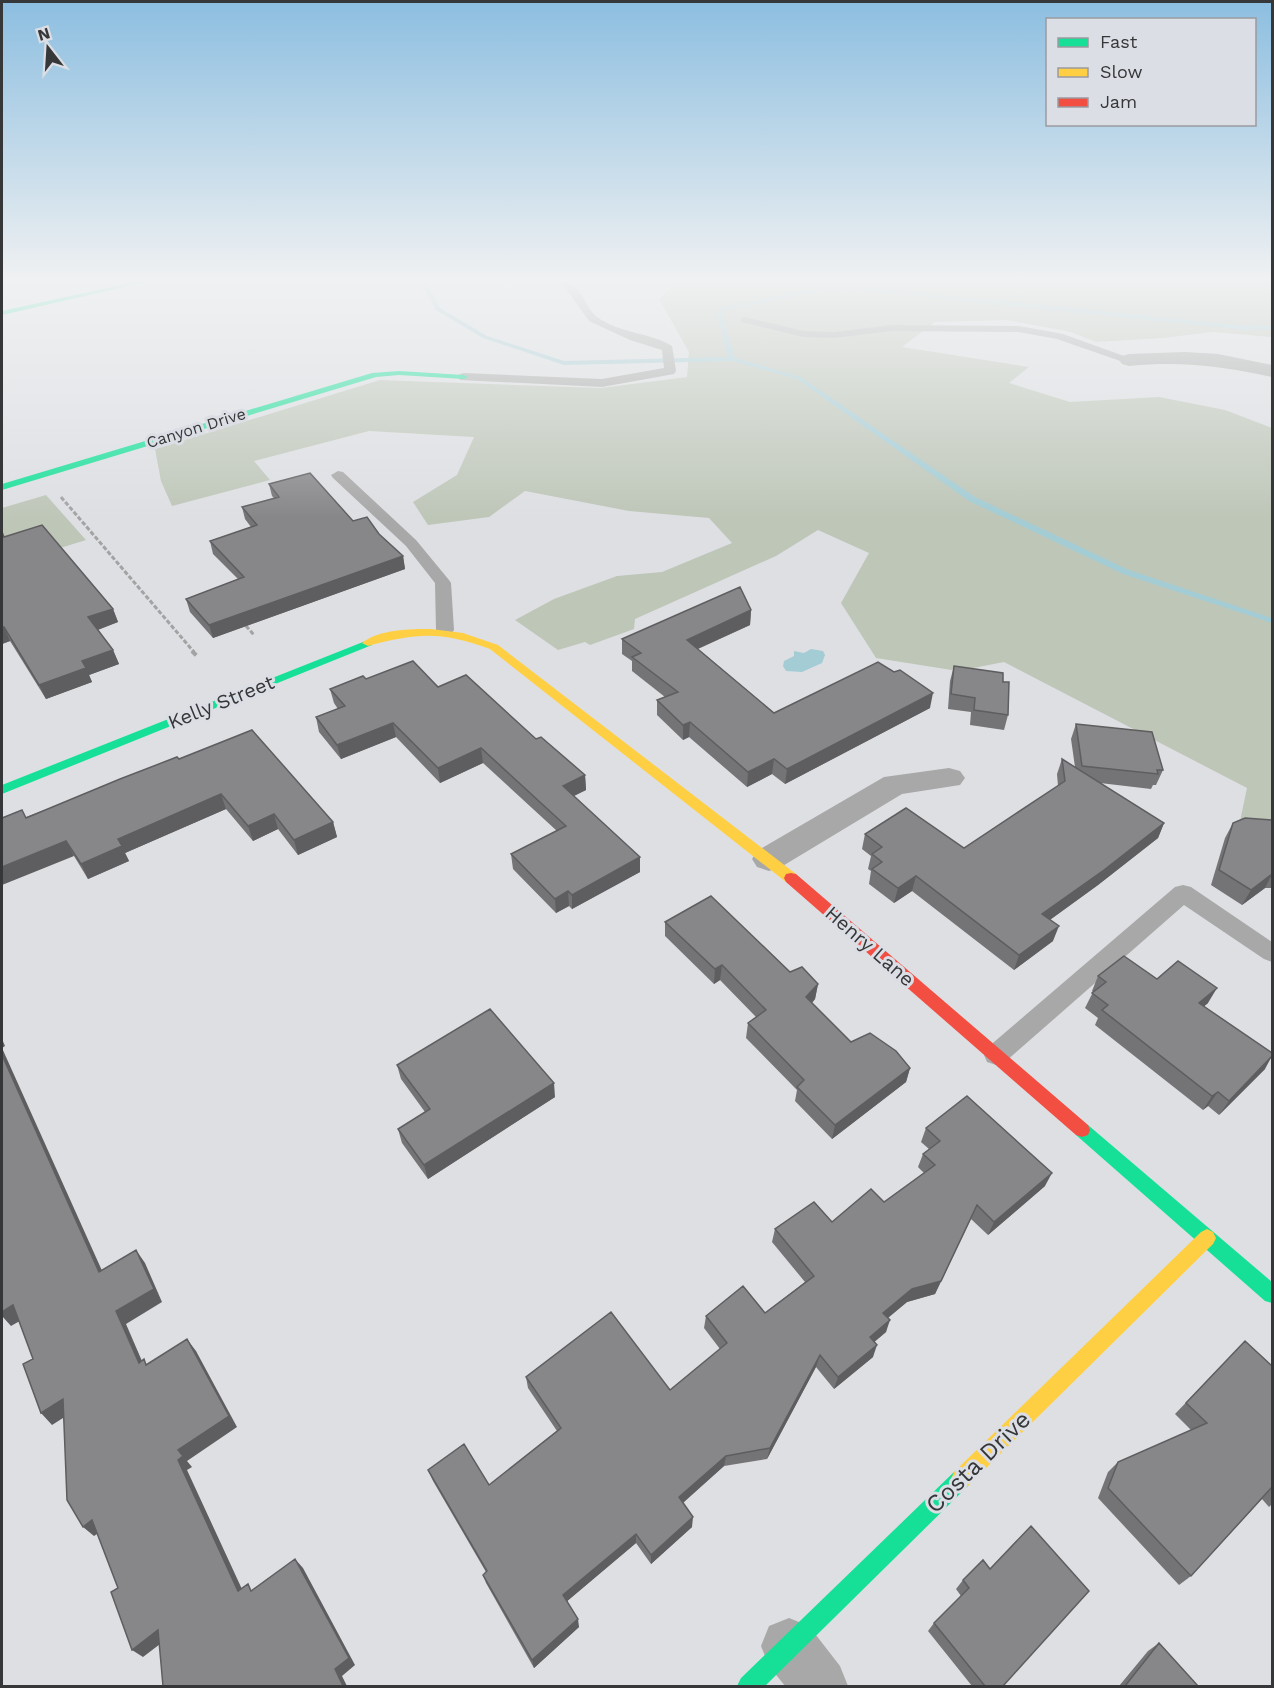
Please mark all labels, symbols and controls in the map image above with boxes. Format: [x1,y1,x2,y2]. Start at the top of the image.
north arrow [18,18,78,78]
legend [1046,18,1256,126]
text: N [35,23,52,45]
text: Fast [1100,31,1138,52]
text: Slow [1100,61,1143,82]
text: Jam [1100,91,1137,112]
street label: Canyon Drive [144,404,248,452]
street label: Kelly Street [164,670,278,734]
street label: Henry Lane [820,901,920,991]
street label: Costa Drive [920,1405,1036,1519]

